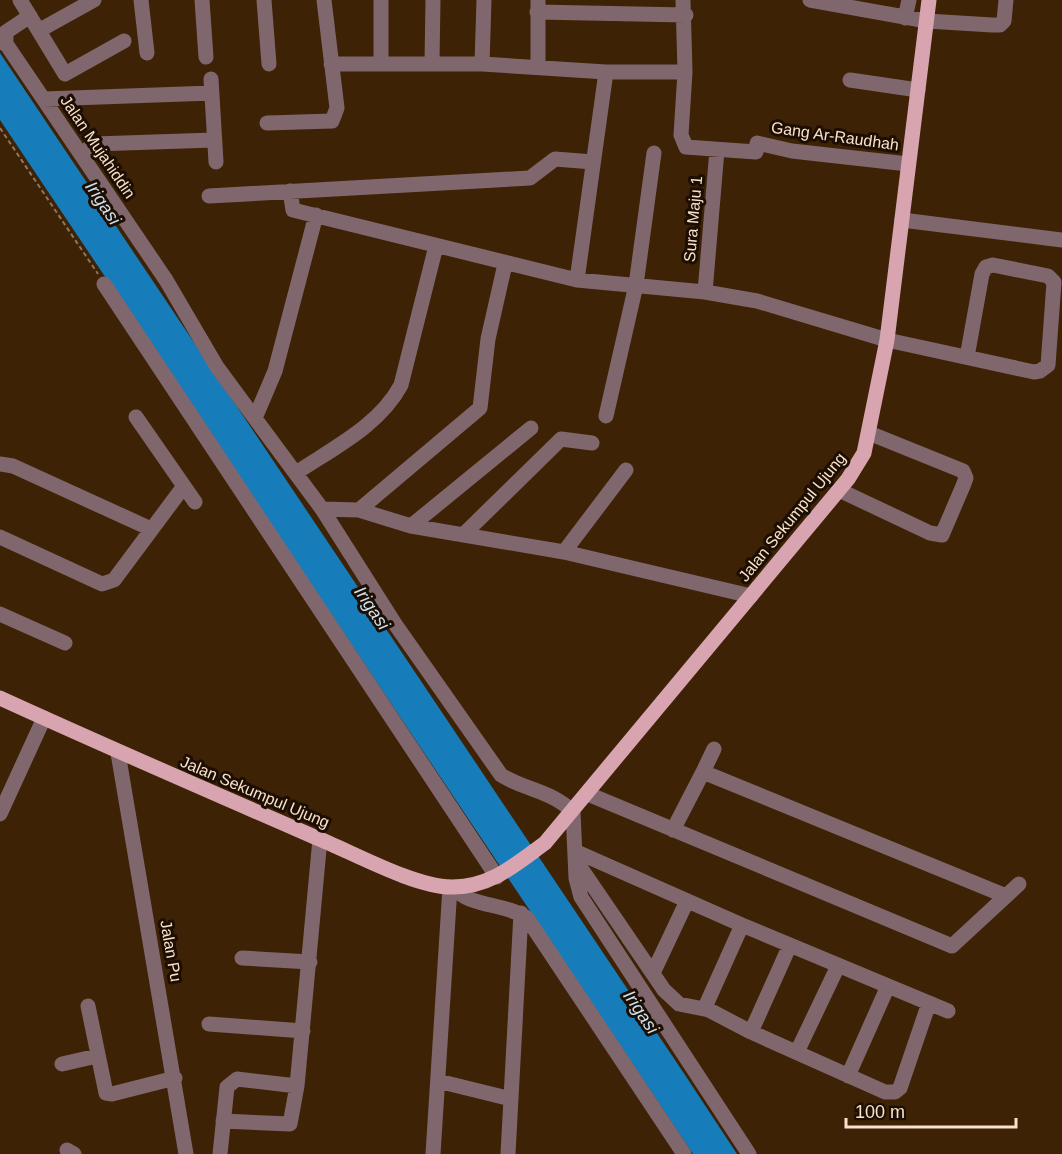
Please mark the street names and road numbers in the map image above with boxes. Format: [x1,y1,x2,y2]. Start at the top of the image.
street label: Jalan Mujahiddin [57,92,139,202]
street label: Gang Ar-Raudhah [770,119,900,153]
street label: Sura Maju 1 [681,175,705,263]
street label: Jalan Sekumpul Ujung [735,449,849,585]
street label: Jalan Sekumpul Ujung [178,753,332,831]
street label: Jalan Pu [157,919,185,983]

